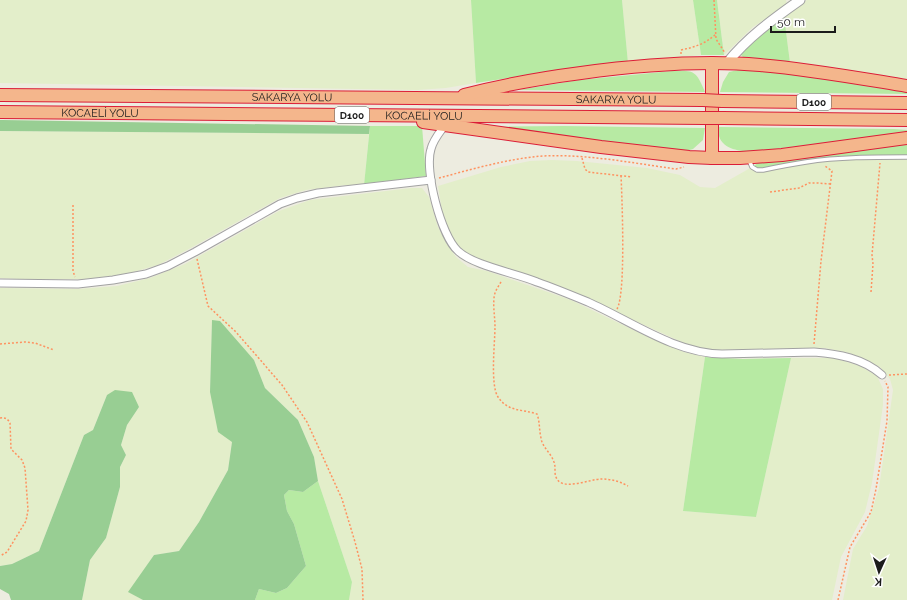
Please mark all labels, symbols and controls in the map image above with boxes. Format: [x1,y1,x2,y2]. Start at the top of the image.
scale bar [771,8,835,34]
text: 50 m [777,15,805,29]
street label: SAKARYA YOLU [252,90,332,104]
street label: SAKARYA YOLU [576,93,656,106]
road number: D100 [797,94,831,110]
street label: KOCAELİ YOLU [61,106,139,120]
road number: D100 [335,107,369,123]
street label: KOCAELİ YOLU [385,109,463,122]
north arrow [859,552,899,592]
text: K [874,575,883,588]

